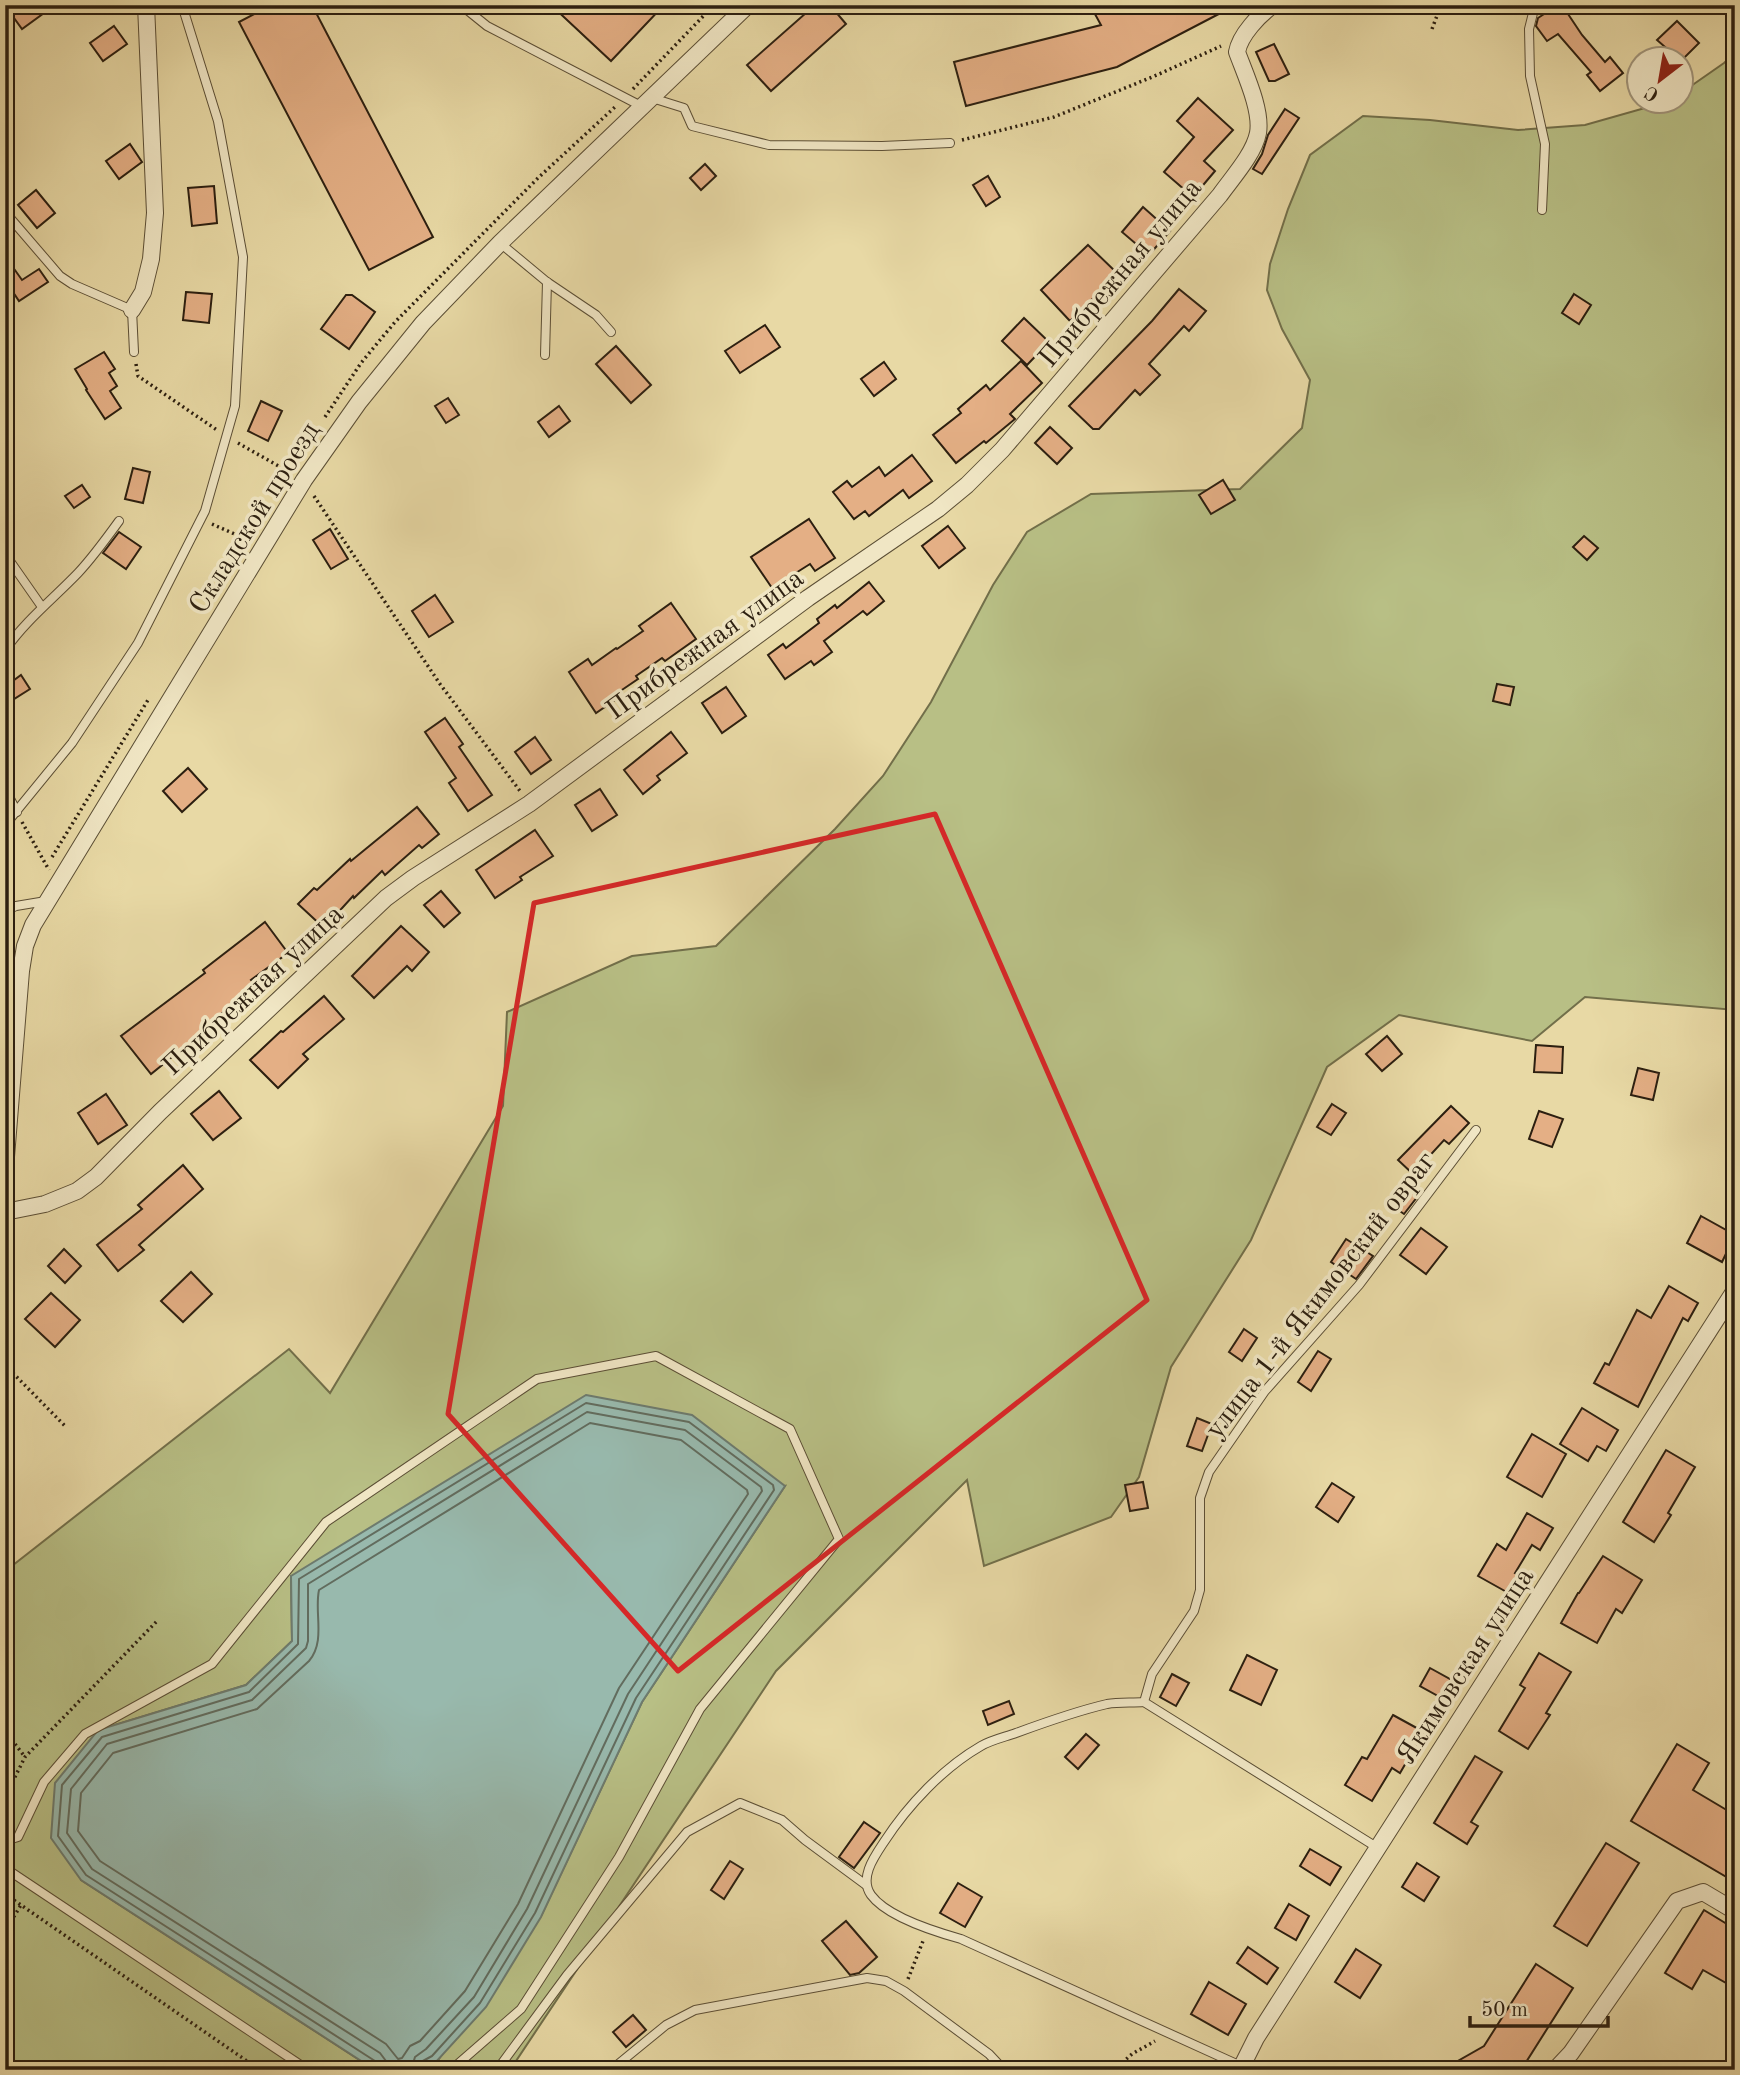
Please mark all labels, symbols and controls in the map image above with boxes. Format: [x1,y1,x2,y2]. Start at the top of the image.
north arrow [1624,46,1694,116]
text: С [1642,81,1663,104]
street label: Прибрежная улица [1035,174,1208,373]
street label: Складской проезд [185,418,326,619]
street label: Прибрежная улица [602,565,810,726]
street label: Прибрежная улица [158,900,350,1082]
street label: улица 1-й Якимовский овраг [1201,1147,1442,1444]
street label: Якимовская улица [1393,1563,1540,1770]
scale bar [1470,1984,1609,2028]
text: 50 m [1481,2000,1528,2021]

